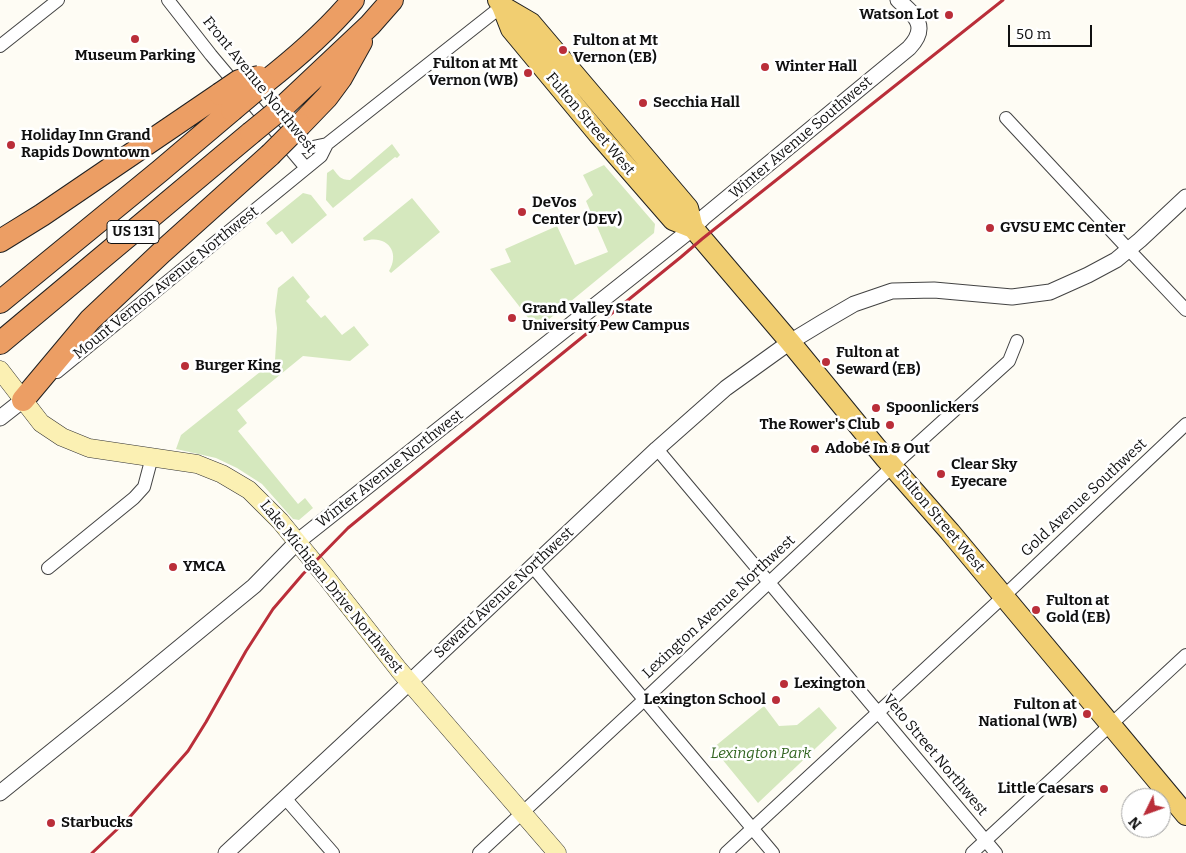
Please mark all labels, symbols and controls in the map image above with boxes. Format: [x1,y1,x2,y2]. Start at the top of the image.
place label: Watson Lot [859,6,939,24]
marker: Watson Lot [943,9,955,21]
street label: Front Avenue Northwest [198,13,320,157]
scale bar [1011,15,1095,47]
text: 50 m [1016,25,1051,43]
place label: Fulton at Mt Vernon (EB) [573,32,658,67]
marker: Museum Parking [129,33,141,45]
marker: Fulton at Mt Vernon (EB) [557,44,569,56]
place label: Museum Parking [75,47,195,65]
place label: Fulton at Mt Vernon (WB) [428,55,518,90]
place label: Winter Hall [775,58,857,76]
marker: Winter Hall [759,61,771,73]
marker: Fulton at Mt Vernon (WB) [522,67,534,79]
street label: Fulton Street West [542,69,638,179]
street label: Winter Avenue Southwest [726,73,876,203]
place label: Secchia Hall [653,94,740,112]
marker: Secchia Hall [637,97,649,109]
place label: Holiday Inn Grand Rapids Downtown [21,127,151,162]
marker: Holiday Inn Grand Rapids Downtown [5,139,17,151]
place label: DeVos Center (DEV) [532,194,622,229]
street label: Mount Vernon Avenue Northwest [70,203,262,363]
marker: DeVos Center (DEV) [516,206,528,218]
place label: GVSU EMC Center [1000,219,1125,237]
road number: US 131 [107,220,159,243]
marker: GVSU EMC Center [984,222,996,234]
place label: Grand Valley State University Pew Campus [522,300,690,335]
marker: Grand Valley State University Pew Campus [506,312,518,324]
place label: Fulton at Seward (EB) [836,344,920,379]
marker: Fulton at Seward (EB) [820,356,832,368]
place label: Burger King [195,357,281,375]
marker: Burger King [179,360,191,372]
place label: Spoonlickers [886,399,979,417]
marker: Spoonlickers [870,402,882,414]
street label: Winter Avenue Northwest [313,406,467,532]
place label: The Rower's Club [760,416,880,434]
marker: The Rower's Club [884,419,896,431]
street label: Gold Avenue Southwest [1017,435,1151,561]
place label: Adobé In & Out [825,440,930,458]
marker: Adobé In & Out [809,443,821,455]
place label: Clear Sky Eyecare [951,456,1017,491]
street label: Fulton Street West [892,466,988,576]
marker: Clear Sky Eyecare [935,468,947,480]
street label: Lake Michigan Drive Northwest [256,497,406,677]
street label: Seward Avenue Northwest [431,524,577,662]
street label: Lexington Avenue Northwest [639,532,799,682]
place label: YMCA [183,558,226,576]
marker: YMCA [167,561,179,573]
place label: Fulton at Gold (EB) [1046,592,1110,627]
marker: Fulton at Gold (EB) [1030,604,1042,616]
place label: Lexington [794,675,865,693]
marker: Lexington [778,678,790,690]
street label: Veto Street Northwest [879,690,991,820]
place label: Lexington School [644,691,766,709]
marker: Lexington School [770,694,782,706]
place label: Fulton at National (WB) [978,696,1077,731]
marker: Fulton at National (WB) [1081,708,1093,720]
park label: Lexington Park [711,745,811,763]
place label: Little Caesars [998,780,1094,798]
marker: Little Caesars [1098,783,1110,795]
north arrow [1121,788,1171,838]
text: N [1125,813,1145,832]
place label: Starbucks [61,814,133,832]
marker: Starbucks [45,817,57,829]

